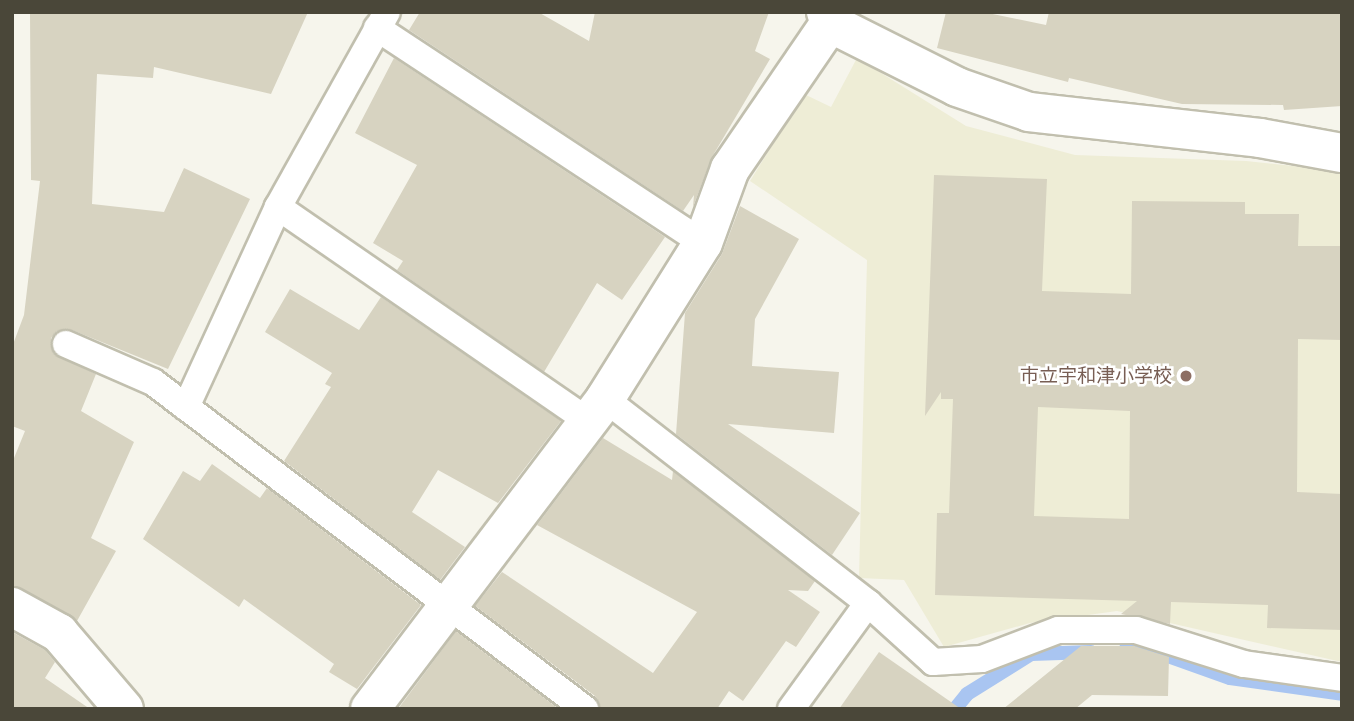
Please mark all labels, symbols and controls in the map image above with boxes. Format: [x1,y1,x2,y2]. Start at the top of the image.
place label: 市立宇和津小学校 [1020,365,1172,387]
marker: 市立宇和津小学校 [1178,368,1194,384]

